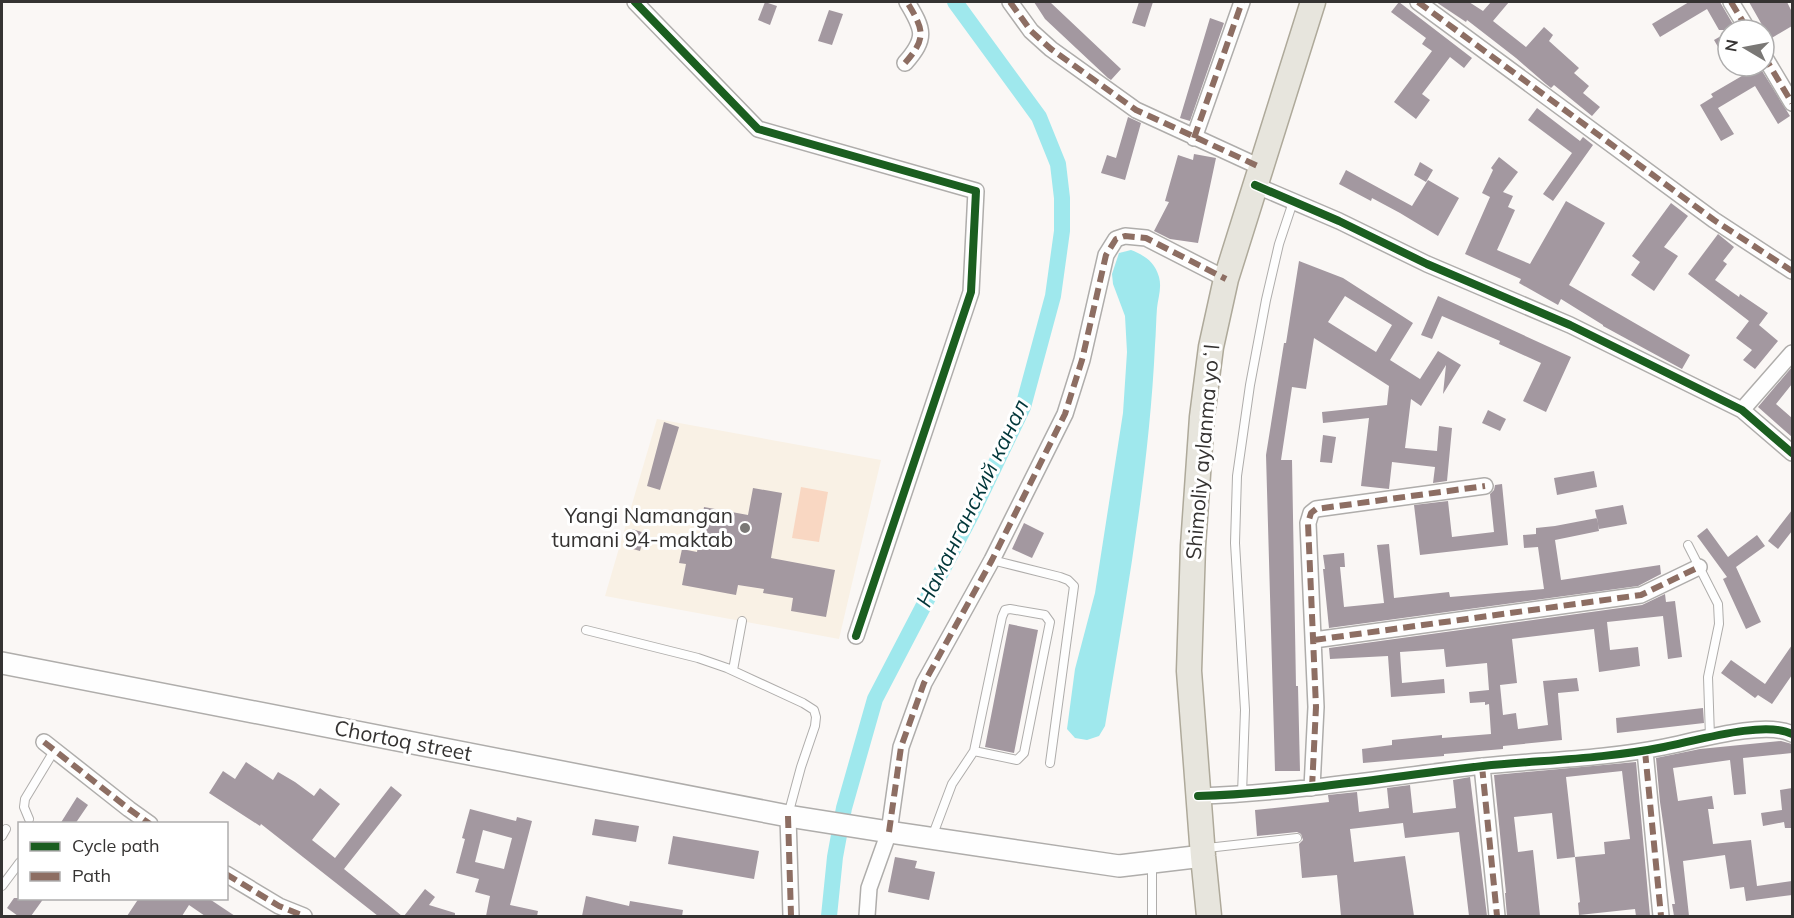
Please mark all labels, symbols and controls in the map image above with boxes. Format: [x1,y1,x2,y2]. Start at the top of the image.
north arrow [1716,18,1776,78]
text: N [1720,38,1742,53]
street label: Shimoliy aylanma yoʻl [1180,343,1224,561]
water label: Наманганский канал [910,394,1035,611]
place label: Yangi Namangan tumani 94-maktab [551,502,733,552]
marker: Yangi Namangan tumani 94-maktab [738,521,752,535]
street label: Chortoq street [332,714,474,766]
legend [18,822,228,900]
text: Cycle path [72,834,159,857]
text: Path [72,864,111,887]

